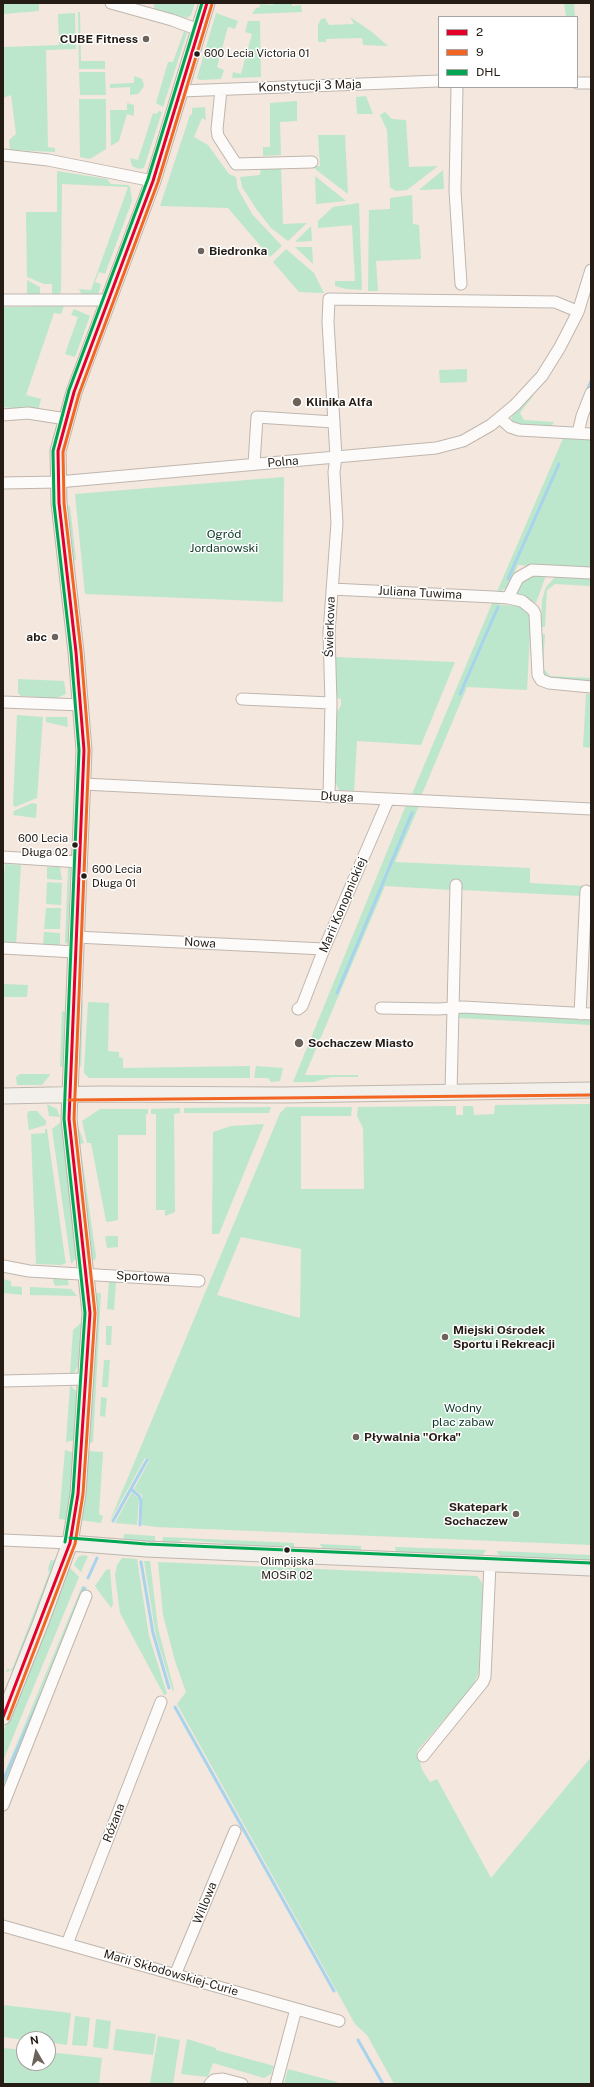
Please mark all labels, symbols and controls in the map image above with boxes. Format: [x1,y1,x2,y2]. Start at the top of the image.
legend [438,16,578,88]
text: 2 [476,25,483,39]
place label: CUBE Fitness [60,32,138,46]
marker: CUBE Fitness [141,34,151,44]
text: 9 [476,45,484,59]
place label: 600 Lecia Victoria 01 [204,47,310,61]
marker: 600 Lecia Victoria 01 [192,49,202,59]
text: DHL [476,65,500,79]
street label: Konstytucji 3 Maja [258,77,362,95]
place label: Biedronka [209,244,267,258]
marker: Biedronka [196,246,206,256]
place label: Klinika Alfa [306,395,372,409]
marker: Klinika Alfa [291,396,303,408]
street label: Polna [267,453,299,471]
park label: Ogród Jordanowski [190,527,258,555]
street label: Juliana Tuwima [378,584,462,602]
street label: Świerkowa [322,596,338,658]
place label: abc [26,630,47,644]
marker: abc [50,632,60,642]
street label: Długa [320,789,354,805]
place label: 600 Lecia Długa 02 [18,832,68,858]
marker: 600 Lecia Długa 02 [70,840,80,850]
street label: Marii Konopnickiej [316,855,370,955]
place label: 600 Lecia Długa 01 [92,863,142,889]
marker: 600 Lecia Długa 01 [79,871,89,881]
street label: Nowa [184,935,216,951]
place label: Sochaczew Miasto [308,1036,414,1050]
marker: Sochaczew Miasto [293,1037,305,1049]
street label: Sportowa [116,1268,170,1286]
place label: Miejski Ośrodek Sportu i Rekreacji [453,1323,555,1351]
marker: Miejski Ośrodek Sportu i Rekreacji [440,1332,450,1342]
park label: Wodny plac zabaw [432,1401,494,1429]
place label: Pływalnia "Orka" [364,1430,461,1444]
marker: Pływalnia "Orka" [351,1432,361,1442]
place label: Skatepark Sochaczew [444,1500,508,1528]
marker: Skatepark Sochaczew [511,1509,521,1519]
marker: Olimpijska MOSiR 02 [282,1545,292,1555]
place label: Olimpijska MOSiR 02 [260,1555,314,1581]
street label: Różana [100,1801,128,1845]
street label: Willowa [190,1880,220,1926]
street label: Marii Skłodowskiej-Curie [102,1947,240,1999]
north arrow [16,2031,56,2071]
text: N [29,2034,39,2047]

